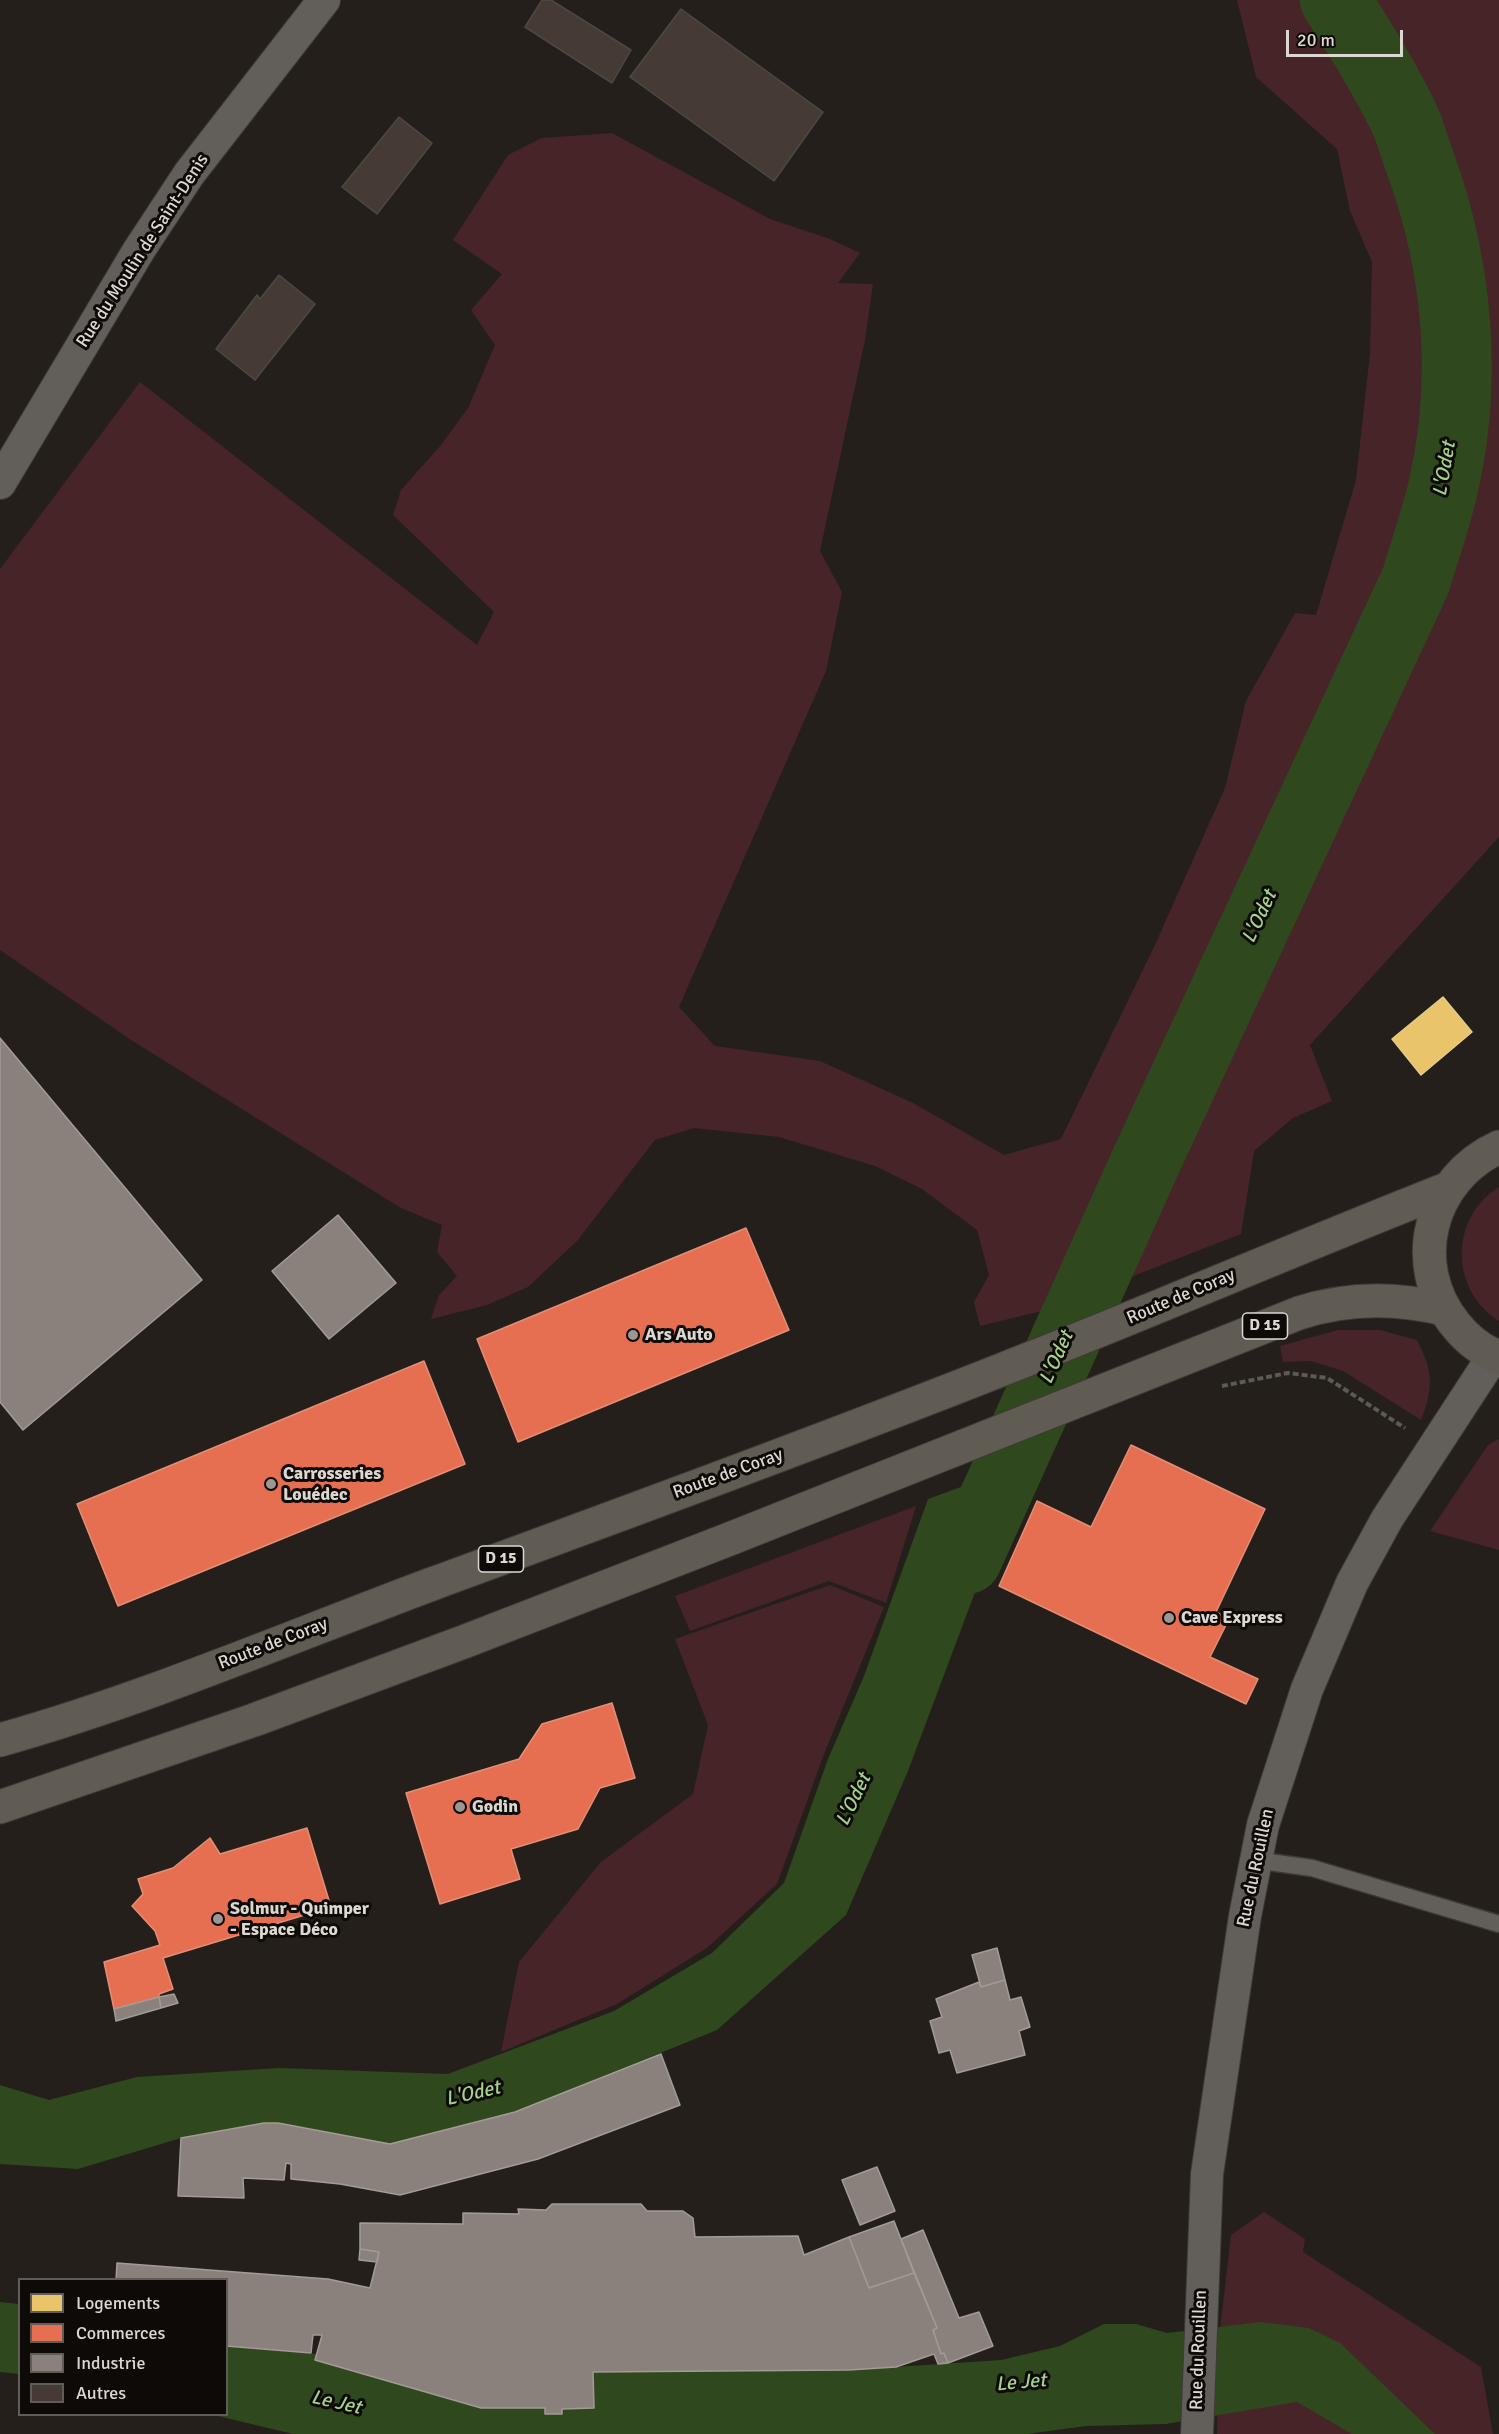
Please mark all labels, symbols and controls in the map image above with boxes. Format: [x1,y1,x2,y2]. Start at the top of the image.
scale bar [1289,18,1406,56]
text: 20 m [1297,29,1335,51]
street label: Rue du Moulin de Saint-Denis [72,150,214,352]
water label: L'Odet [1428,440,1462,498]
water label: L'Odet [1237,887,1283,947]
street label: Route de Coray [1124,1265,1238,1329]
road number: D 15 [1242,1313,1288,1339]
place label: Ars Auto [645,1324,713,1346]
marker: Ars Auto [626,1328,640,1342]
water label: L'Odet [1035,1328,1079,1388]
street label: Route de Coray [670,1444,786,1504]
place label: Carrosseries Louédec [283,1463,381,1506]
marker: Carrosseries Louédec [264,1477,278,1491]
road number: D 15 [478,1546,524,1572]
place label: Cave Express [1181,1607,1283,1629]
marker: Cave Express [1162,1611,1176,1625]
street label: Route de Coray [215,1613,331,1675]
water label: L'Odet [831,1770,877,1830]
place label: Godin [472,1796,518,1818]
marker: Godin [453,1800,467,1814]
street label: Rue du Rouillen [1233,1807,1279,1929]
place label: Solmur - Quimper - Espace Déco [230,1898,369,1940]
marker: Solmur - Quimper - Espace Déco [211,1912,225,1926]
water label: L'Odet [443,2076,503,2112]
legend [18,2278,228,2416]
street label: Rue du Rouillen [1186,2290,1212,2410]
text: Logements [76,2292,160,2314]
text: Commerces [76,2322,165,2344]
text: Industrie [76,2352,146,2374]
water label: Le Jet [995,2369,1047,2397]
text: Autres [76,2382,126,2404]
water label: Le Jet [309,2386,363,2420]

